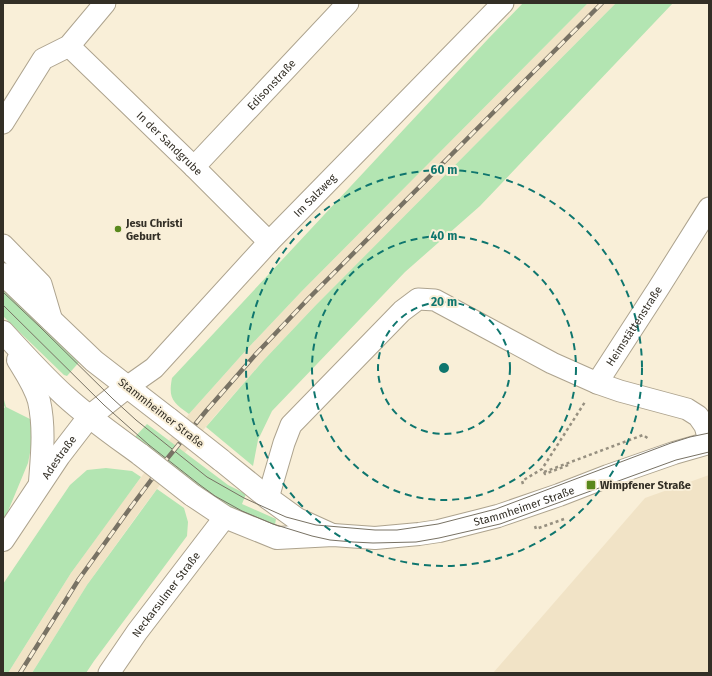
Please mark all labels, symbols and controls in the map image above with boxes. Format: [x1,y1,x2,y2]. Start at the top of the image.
street label: Edisonstraße [244,57,298,113]
street label: In der Sandgrube [134,109,205,178]
text: 60 m [431,163,457,177]
street label: Im Salzweg [291,171,339,220]
place label: Jesu Christi Geburt [125,217,183,243]
marker: Jesu Christi Geburt [113,224,123,234]
text: 40 m [431,229,457,243]
street label: Heimstättenstraße [603,283,665,368]
text: 20 m [431,295,457,309]
centre of rings [437,361,451,375]
street label: Stammheimer Straße [116,375,206,451]
street label: Adestraße [39,433,79,481]
marker: Wimpfener Straße [585,479,597,491]
place label: Wimpfener Straße [600,479,691,492]
street label: Stammheimer Straße [472,483,576,528]
street label: Neckarsulmer Straße [129,549,203,640]

